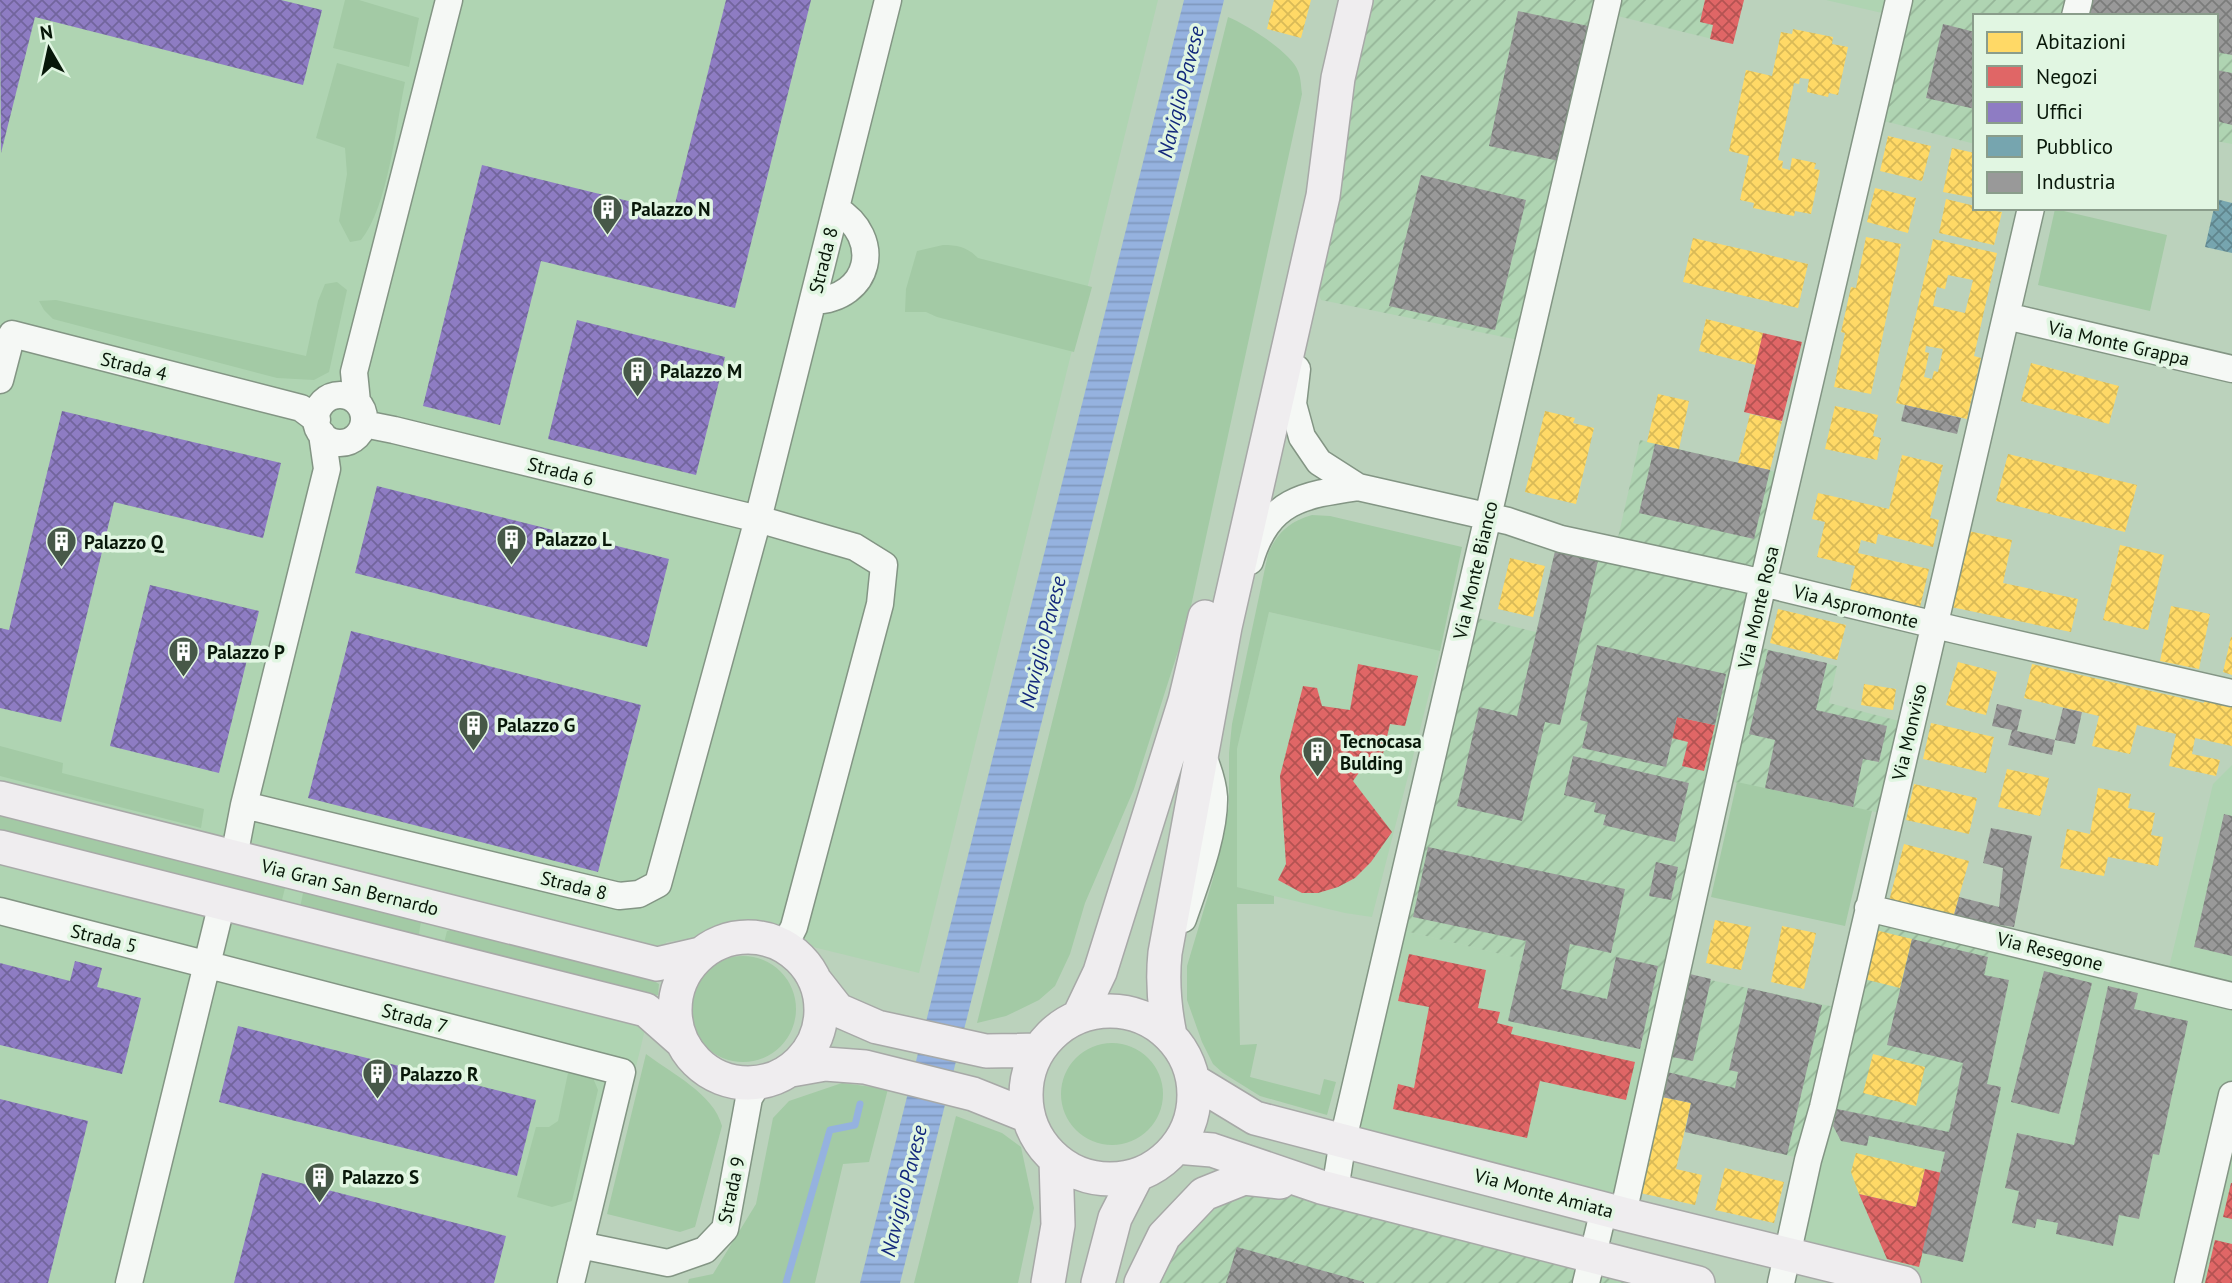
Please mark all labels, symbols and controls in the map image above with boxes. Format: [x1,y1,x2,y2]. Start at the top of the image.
north arrow [14,14,84,84]
legend [1973,14,2218,210]
text: N [38,19,54,45]
water label: Naviglio Pavese [1151,23,1210,160]
text: Abitazioni [2036,28,2126,55]
text: Negozi [2036,63,2098,90]
text: Uffici [2036,98,2083,125]
text: Pubblico [2036,133,2113,160]
text: Industria [2036,168,2115,195]
building icon: Palazzo N [591,192,625,236]
place label: Palazzo N [631,197,711,221]
street label: Strada 8 [803,224,843,296]
street label: Via Monte Grappa [2045,315,2192,371]
street label: Strada 4 [98,346,170,386]
building icon: Palazzo M [620,354,654,398]
place label: Palazzo M [660,359,742,383]
street label: Strada 6 [525,451,597,491]
street label: Via Monte Bianco [1447,498,1503,642]
building icon: Palazzo L [495,522,529,566]
building icon: Palazzo Q [44,525,78,569]
place label: Palazzo L [535,527,612,551]
place label: Palazzo Q [84,530,165,554]
street label: Via Monte Rosa [1732,543,1784,672]
water label: Naviglio Pavese [1013,573,1072,710]
street label: Via Aspromonte [1790,579,1921,633]
building icon: Palazzo P [167,635,201,679]
place label: Palazzo P [207,640,285,664]
street label: Via Monviso [1886,681,1932,784]
building icon: Palazzo G [457,708,491,752]
place label: Palazzo G [497,713,575,737]
place label: Tecnocasa Bulding [1340,729,1422,775]
building icon: Tecnocasa Bulding [1300,735,1334,779]
street label: Via Gran San Bernardo [258,853,441,921]
street label: Strada 8 [538,865,610,905]
street label: Strada 5 [68,918,140,958]
street label: Via Resegone [1994,926,2105,976]
street label: Strada 7 [379,998,451,1038]
building icon: Palazzo R [360,1057,394,1101]
place label: Palazzo R [400,1062,479,1086]
water label: Naviglio Pavese [874,1122,933,1259]
street label: Strada 9 [712,1154,750,1226]
building icon: Palazzo S [302,1160,336,1204]
street label: Via Monte Amiata [1471,1163,1616,1223]
place label: Palazzo S [342,1165,419,1189]

